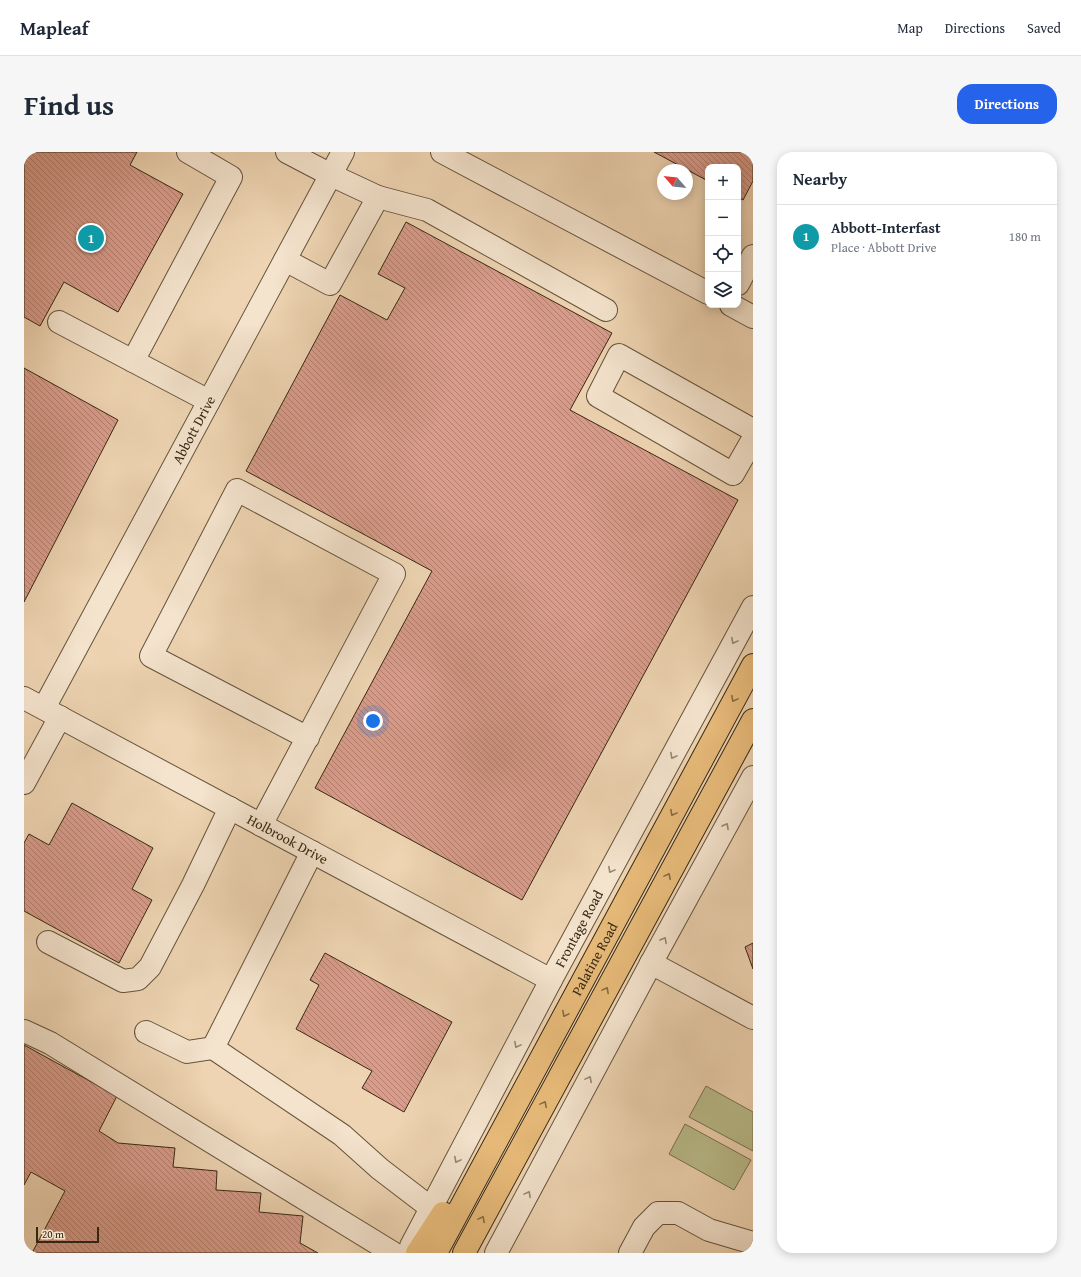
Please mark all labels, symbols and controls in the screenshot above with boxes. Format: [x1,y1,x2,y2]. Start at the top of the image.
text: Mapleaf [20,14,89,42]
text: Map [897,18,923,38]
text: Directions [945,18,1005,38]
text: Saved [1027,18,1061,38]
text: Find us [24,84,114,125]
button: Directions [957,84,1057,124]
north arrow [657,164,693,200]
map controls [705,164,741,308]
button: + [705,164,741,200]
text: Nearby [793,166,847,191]
button: − [705,200,741,236]
text: Abbott-Interfast [831,217,941,238]
pin: 1 [78,223,104,253]
text: 1 [803,227,809,246]
text: 180 m [1009,227,1041,246]
button: locate [705,236,741,272]
text: Place · Abbott Drive [831,238,937,257]
button: layers [705,272,741,308]
street label: Abbott Drive [167,392,220,467]
one-way arrow [732,637,739,645]
one-way arrow [732,695,739,702]
your location [363,711,383,731]
one-way arrow [670,752,677,759]
street label: Holbrook Drive [244,809,332,869]
one-way arrow [670,809,677,816]
one-way arrow [722,823,729,830]
one-way arrow [608,866,615,873]
one-way arrow [664,873,671,880]
street label: Frontage Road [550,886,608,971]
street label: Palatine Road [567,918,623,999]
one-way arrow [659,937,666,944]
one-way arrow [602,987,609,994]
one-way arrow [562,1010,569,1017]
one-way arrow [514,1040,522,1048]
one-way arrow [584,1076,592,1083]
one-way arrow [540,1101,547,1109]
one-way arrow [454,1156,462,1163]
one-way arrow [523,1191,531,1198]
one-way arrow [478,1216,485,1223]
scale bar [36,1225,99,1244]
text: 20 m [42,1226,64,1242]

